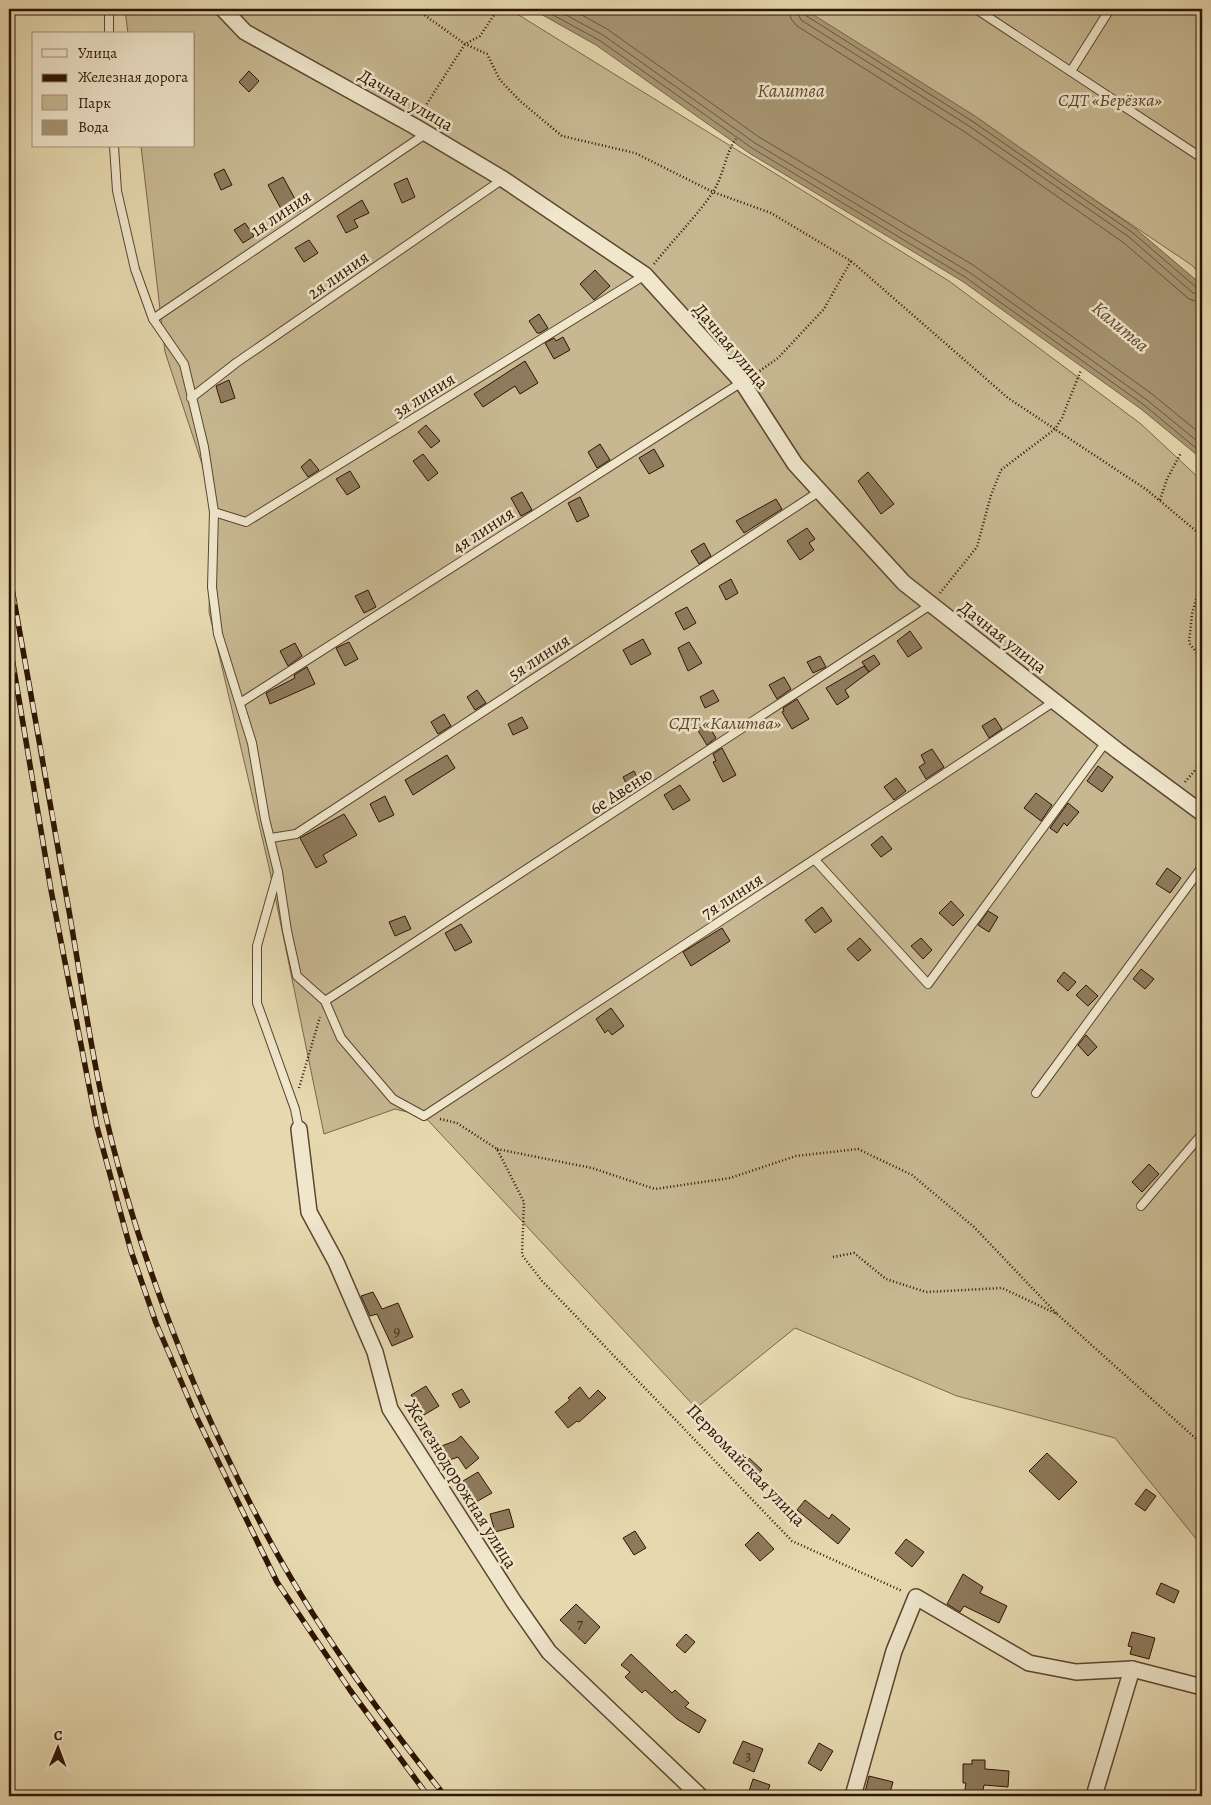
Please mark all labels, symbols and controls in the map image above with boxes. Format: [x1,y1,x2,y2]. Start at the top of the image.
legend [32,32,195,148]
text: Улица [78,43,117,63]
street label: Дачная улица [354,63,458,137]
text: Железная дорога [78,67,188,87]
water label: Калитва [757,78,825,104]
park label: СДТ «Берёзка» [1058,88,1163,112]
text: Парк [78,93,111,113]
text: Вода [78,117,109,137]
street label: 1я линия [246,184,316,242]
street label: 2я линия [302,245,374,305]
water label: Калитва [1086,295,1155,359]
street label: Дачная улица [688,298,775,395]
street label: 3я линия [388,367,460,423]
street label: 4я линия [447,501,519,559]
street label: Дачная улица [954,595,1052,679]
street label: 5я линия [503,628,575,686]
park label: СДТ «Калитва» [669,711,782,735]
street label: 6е Авеню [585,762,657,820]
street label: 7я линия [697,867,767,925]
house number: 9 [394,1321,401,1341]
street label: Железнодорожная улица [399,1395,523,1574]
street label: Первомайская улица [681,1398,811,1532]
house number: 7 [577,1614,584,1634]
north arrow [32,1722,82,1772]
text: С [54,1726,63,1745]
house number: 3 [745,1746,751,1766]

